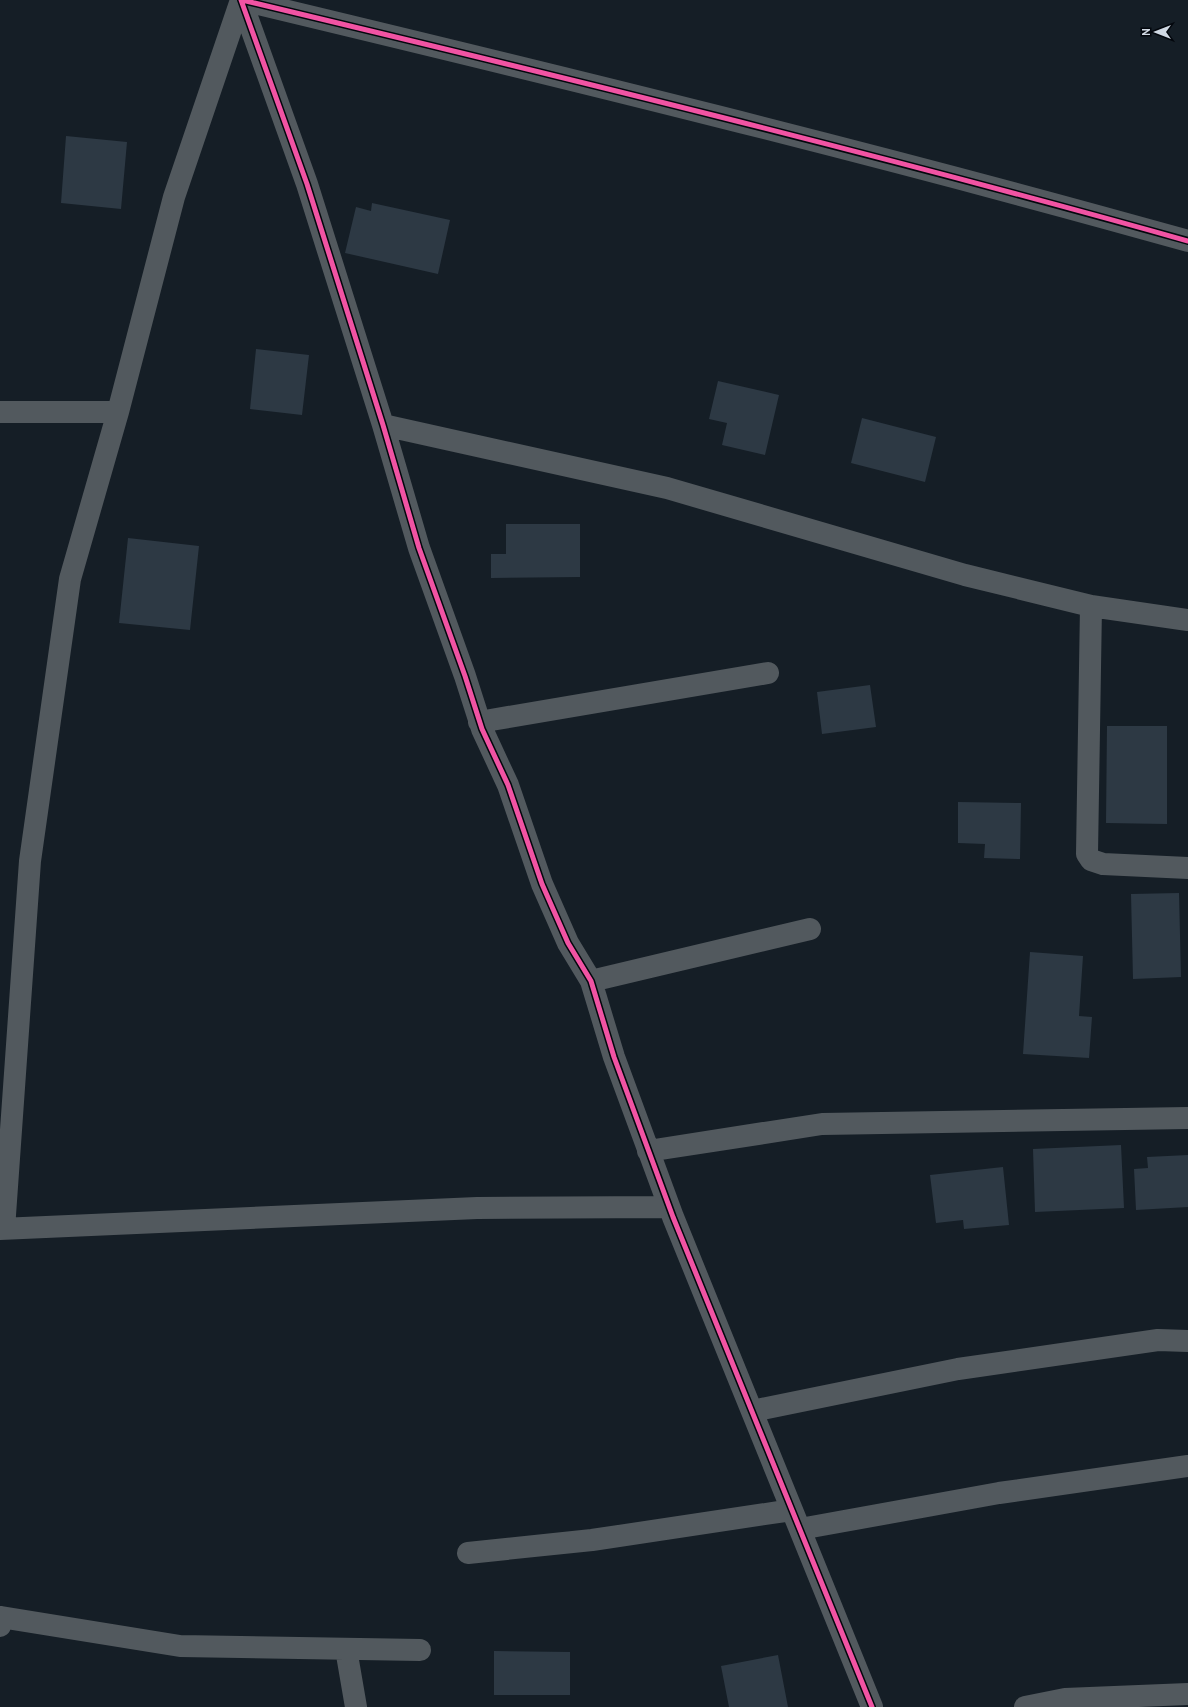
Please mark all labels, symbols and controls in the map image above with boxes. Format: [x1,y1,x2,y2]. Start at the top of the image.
north arrow [1136,12,1176,52]
text: N [1140,28,1154,36]

